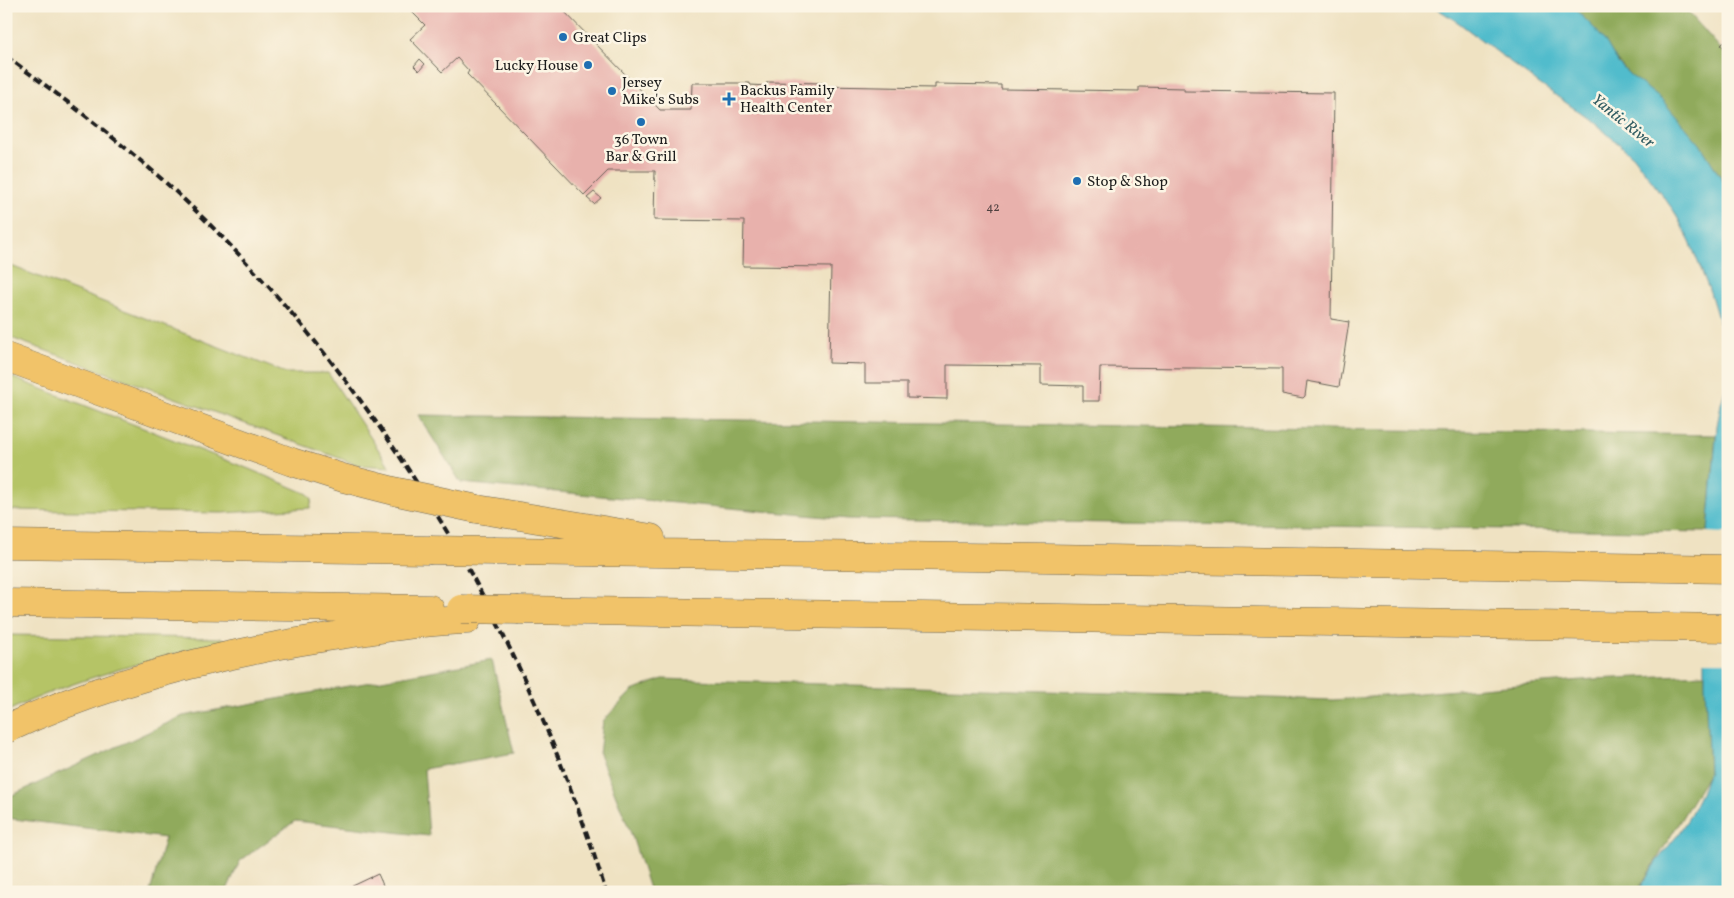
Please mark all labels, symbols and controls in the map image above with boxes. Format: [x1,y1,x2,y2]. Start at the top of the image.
place label: Great Clips [573,28,647,49]
marker: Great Clips [557,31,569,43]
place label: Lucky House [495,56,578,77]
marker: Lucky House [582,59,594,71]
place label: Jersey Mike's Subs [622,73,699,111]
place label: Backus Family Health Center [740,81,835,119]
marker: Jersey Mike's Subs [606,85,618,97]
water label: Yantic River [1587,89,1660,154]
marker: Backus Family Health Center [722,92,736,106]
marker: 36 Town Bar & Grill [635,116,647,128]
place label: 36 Town Bar & Grill [606,130,676,168]
place label: Stop & Shop [1087,172,1168,193]
marker: Stop & Shop [1071,175,1083,187]
house number: 42 [986,200,1000,216]

